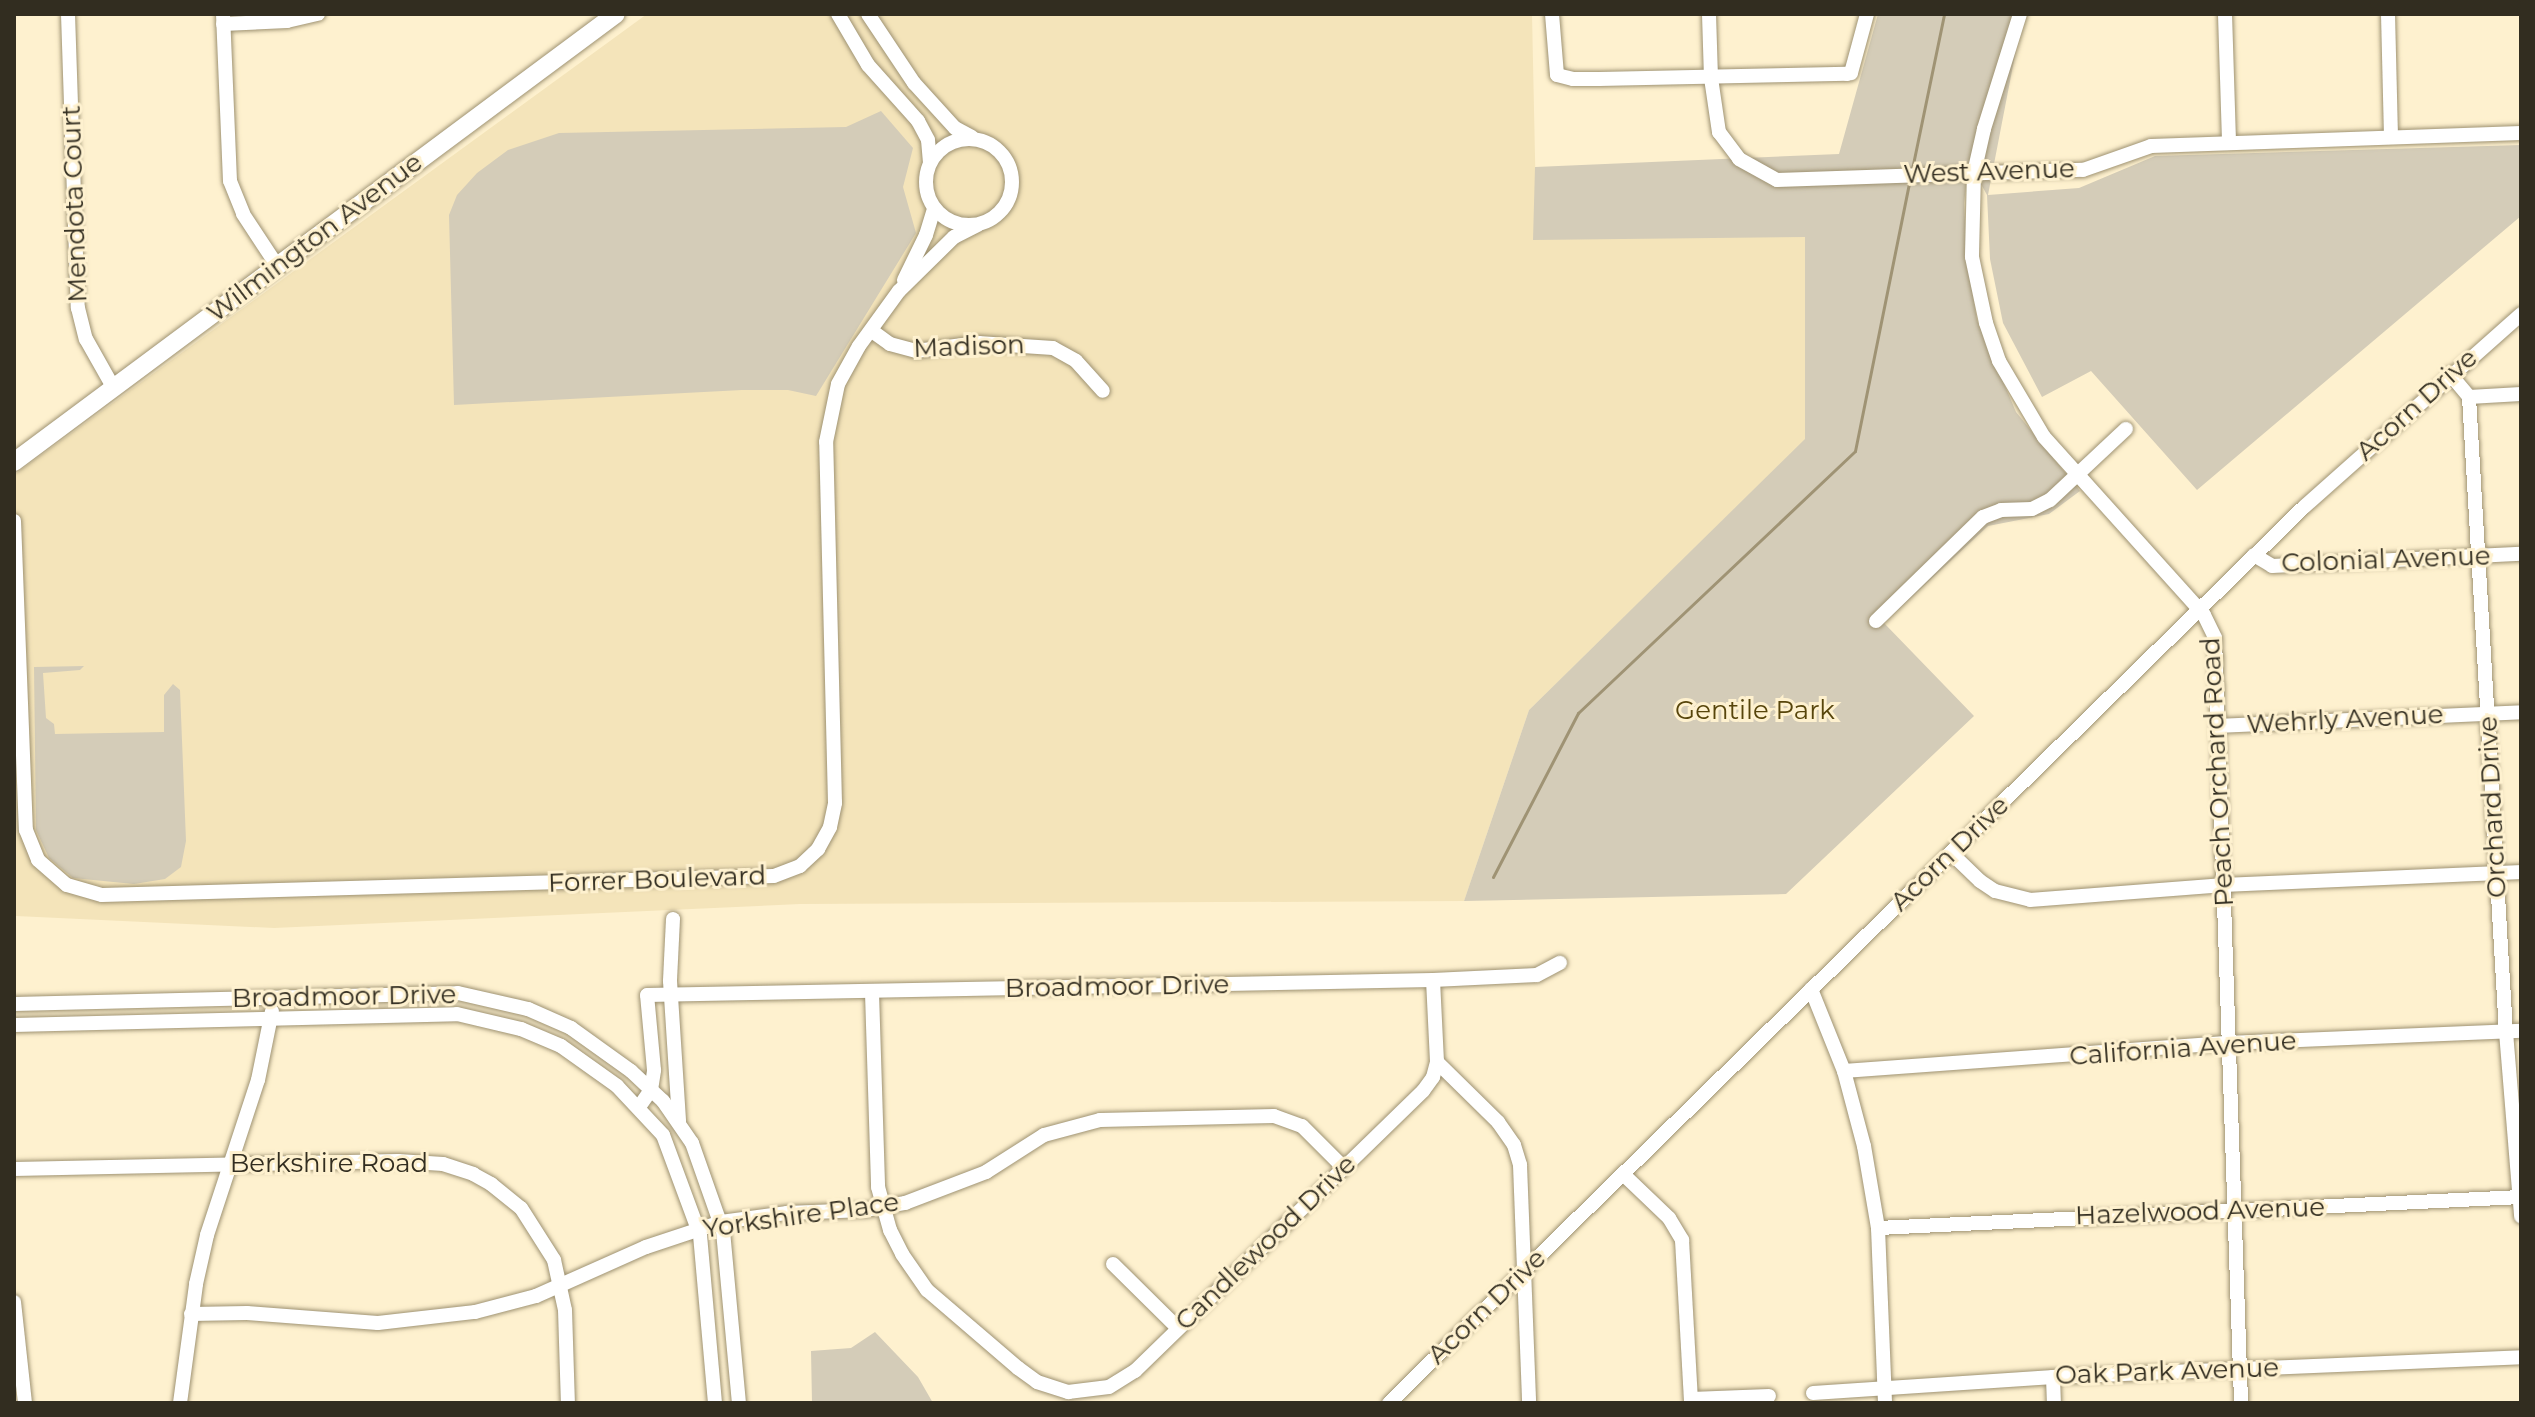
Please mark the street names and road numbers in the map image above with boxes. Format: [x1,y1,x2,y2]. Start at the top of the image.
street label: Mendota Court [56,105,94,303]
street label: Wilmington Avenue [201,147,429,329]
street label: West Avenue [1903,153,2075,191]
street label: Madison [913,329,1025,365]
street label: Acorn Drive [2350,343,2484,467]
street label: Colonial Avenue [2281,541,2491,579]
street label: Peach Orchard Road [2195,637,2241,907]
street label: Wehrly Avenue [2246,699,2444,741]
street label: Orchard Drive [2473,715,2513,899]
street label: Acorn Drive [1885,790,2015,918]
street label: Forrer Boulevard [548,861,766,899]
street label: Broadmoor Drive [1005,969,1229,1005]
street label: Broadmoor Drive [232,979,456,1015]
street label: California Avenue [2068,1026,2298,1072]
street label: Berkshire Road [230,1148,428,1180]
street label: Candlewood Drive [1169,1149,1363,1337]
street label: Yorkshire Place [701,1187,901,1245]
street label: Hazelwood Avenue [2075,1192,2325,1232]
street label: Acorn Drive [1422,1243,1552,1371]
street label: Oak Park Avenue [2055,1353,2279,1391]

